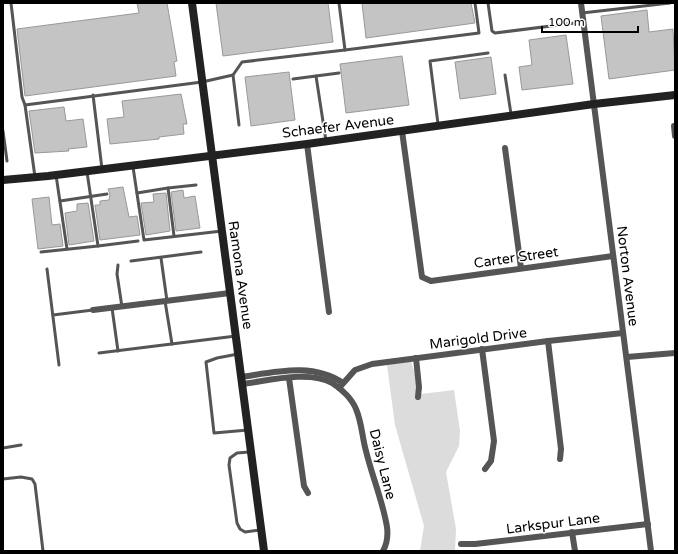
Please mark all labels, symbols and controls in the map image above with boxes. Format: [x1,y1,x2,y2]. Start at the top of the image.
scale bar [542,8,638,34]
text: 100 m [548,15,585,29]
street label: Schaefer Avenue [281,111,395,142]
street label: Ramona Avenue [224,220,257,330]
street label: Norton Avenue [613,225,642,327]
street label: Carter Street [473,243,560,272]
street label: Marigold Drive [428,324,528,353]
street label: Daisy Lane [366,427,399,501]
street label: Larkspur Lane [505,509,601,538]

